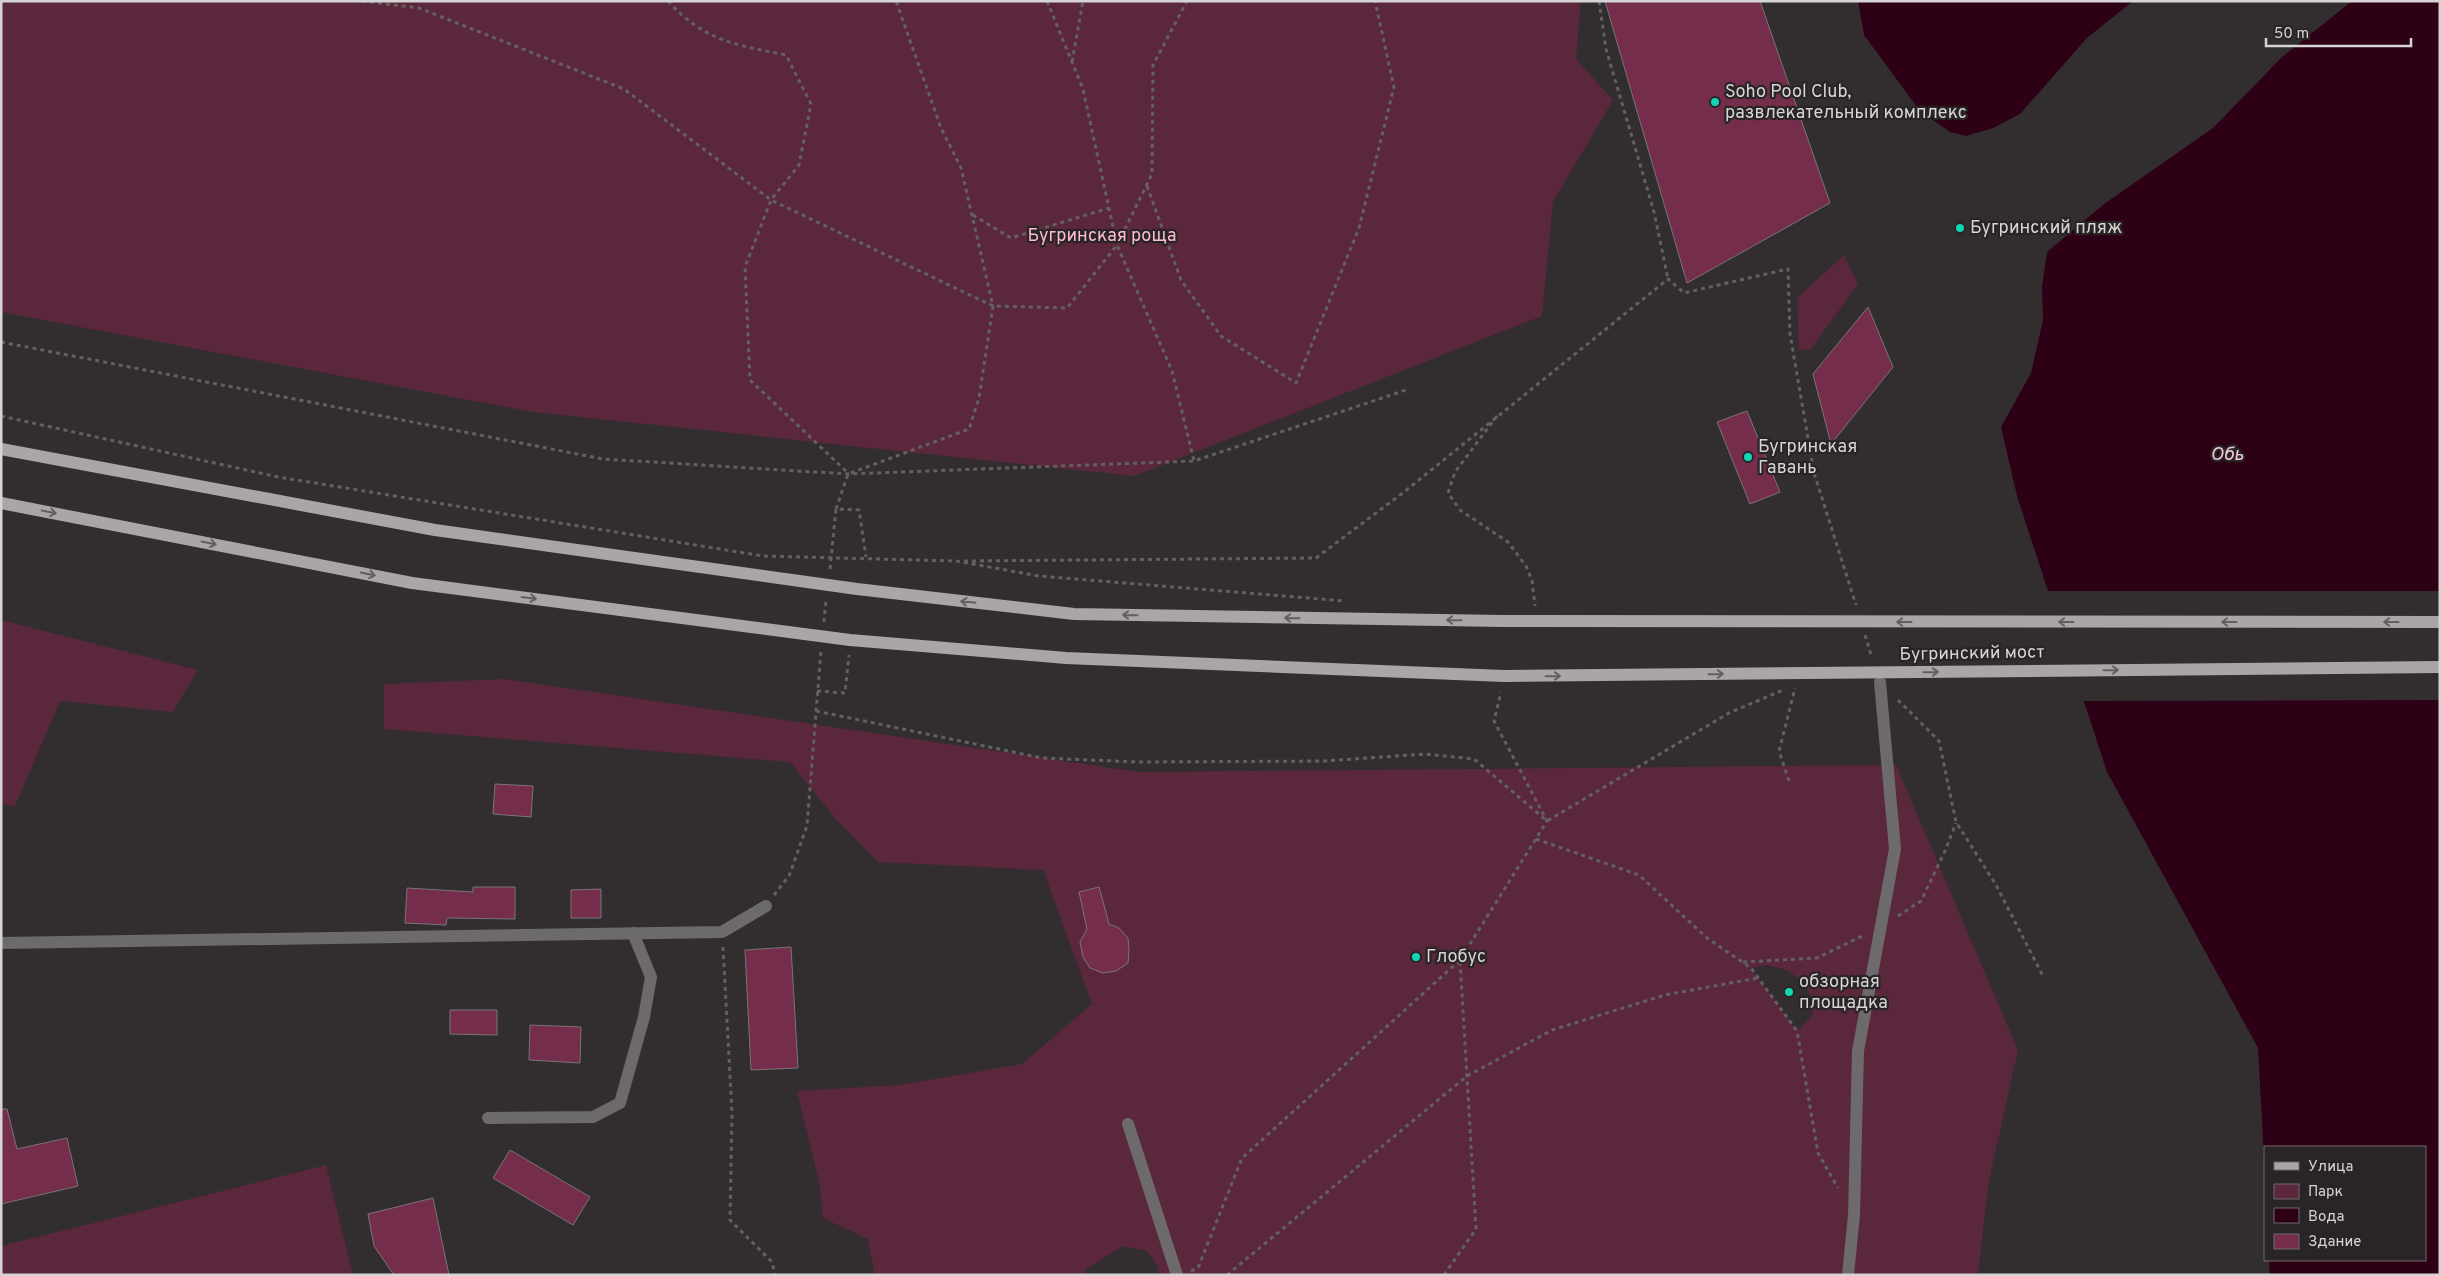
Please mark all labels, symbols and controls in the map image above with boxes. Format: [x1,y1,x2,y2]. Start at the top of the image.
scale bar [2266,15,2411,47]
text: 50 m [2274,25,2309,44]
place label: Soho Pool Club, развлекательный комплекс [1725,81,1967,125]
marker: Soho Pool Club, развлекательный комплекс [1709,96,1721,108]
place label: Бугринский пляж [1970,217,2122,240]
marker: Бугринский пляж [1954,222,1966,234]
park label: Бугринская роща [1028,225,1176,248]
place label: Бугринская Гавань [1758,436,1857,480]
water label: Обь [2210,443,2244,467]
marker: Бугринская Гавань [1742,451,1754,463]
one-way arrow [41,508,57,517]
one-way arrow [200,539,216,548]
one-way arrow [360,570,376,580]
one-way arrow [520,593,536,603]
one-way arrow [960,597,976,607]
one-way arrow [1122,610,1138,619]
one-way arrow [1284,613,1300,622]
one-way arrow [1447,616,1463,625]
one-way arrow [1896,617,1912,627]
one-way arrow [2058,617,2074,627]
one-way arrow [2221,617,2237,627]
one-way arrow [2383,617,2400,627]
street label: Бугринский мост [1899,641,2045,667]
one-way arrow [2102,665,2118,675]
one-way arrow [1922,667,1938,677]
one-way arrow [1707,669,1723,679]
one-way arrow [1544,671,1561,681]
place label: Глобус [1426,946,1486,969]
marker: Глобус [1410,951,1422,963]
place label: обзорная площадка [1799,971,1888,1015]
marker: обзорная площадка [1783,986,1795,998]
legend [2264,1146,2426,1261]
text: Улица [2308,1158,2353,1177]
text: Парк [2308,1183,2343,1202]
text: Вода [2308,1208,2344,1227]
text: Здание [2308,1233,2361,1252]

